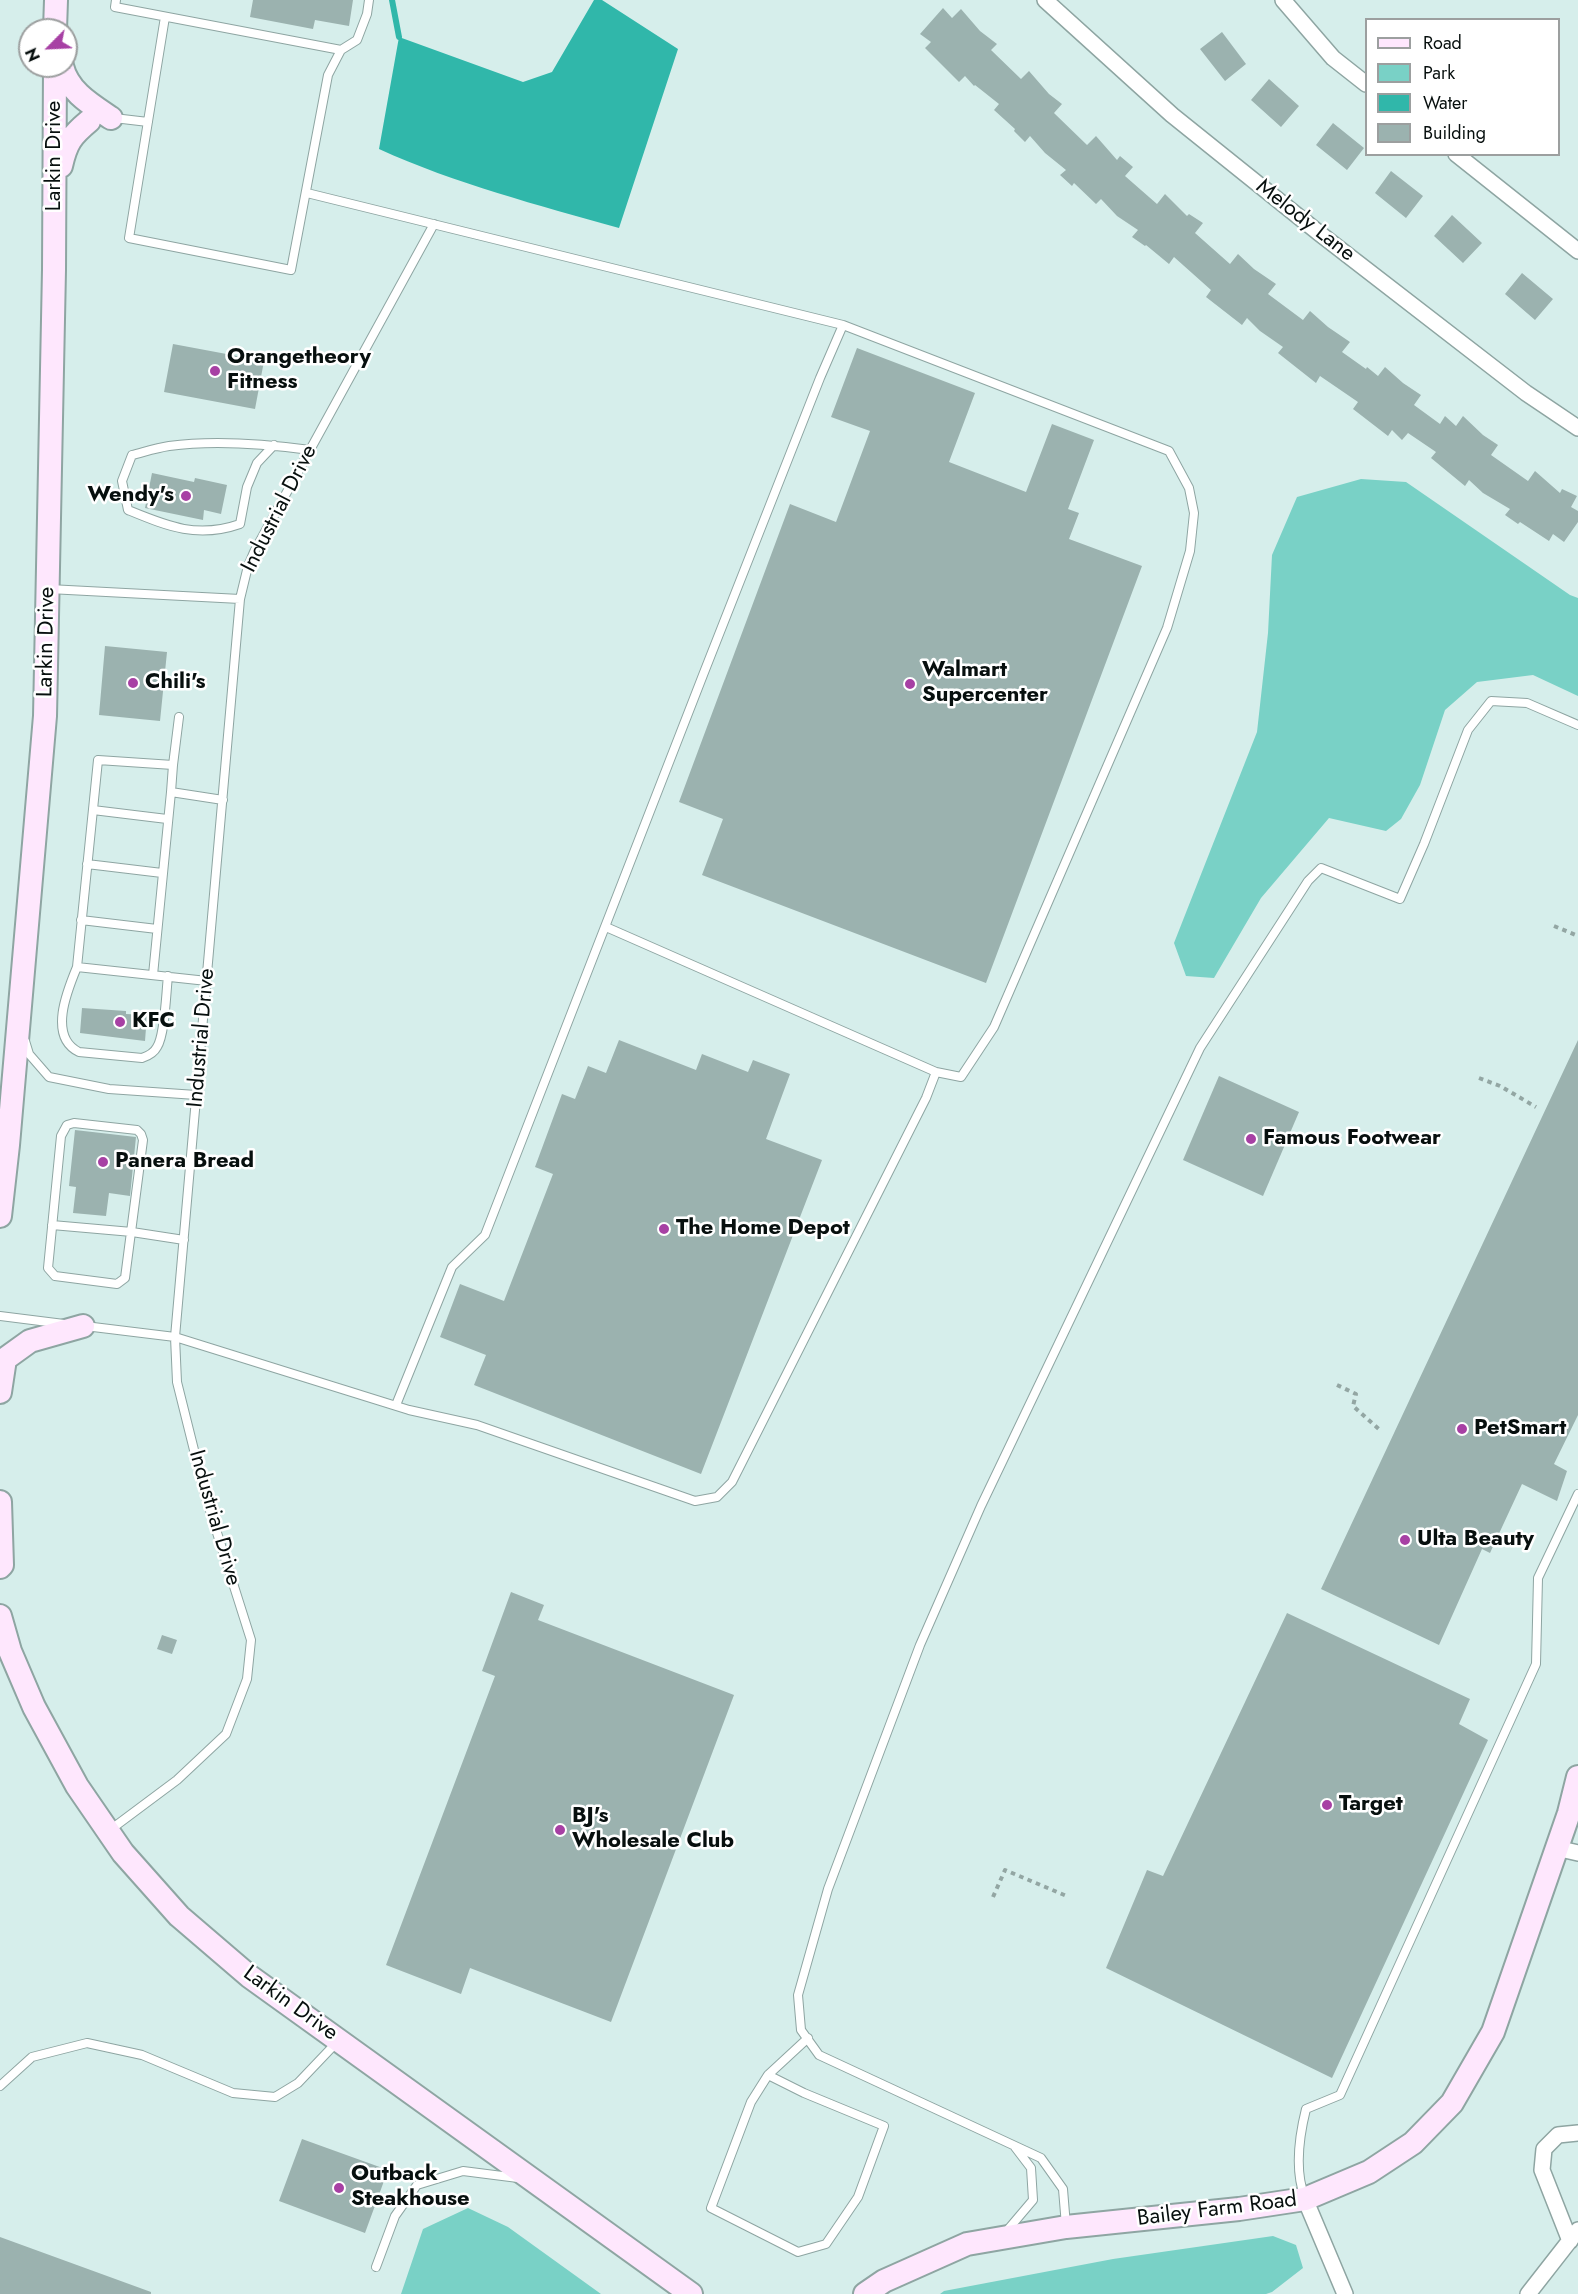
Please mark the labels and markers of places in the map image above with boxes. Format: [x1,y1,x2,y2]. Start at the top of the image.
place label: Orangetheory Fitness [227,345,371,396]
marker: Orangetheory Fitness [208,364,222,378]
place label: Wendy's [87,483,174,509]
marker: Wendy's [179,489,193,503]
place label: Walmart Supercenter [922,658,1048,710]
place label: Chili's [145,670,206,696]
marker: Chili's [126,676,140,690]
marker: Walmart Supercenter [903,677,917,691]
place label: KFC [132,1009,175,1035]
marker: KFC [113,1015,127,1029]
place label: Famous Footwear [1263,1126,1441,1152]
marker: Famous Footwear [1244,1132,1258,1146]
place label: Panera Bread [115,1149,254,1175]
marker: Panera Bread [96,1155,110,1169]
place label: The Home Depot [676,1216,850,1242]
marker: The Home Depot [657,1222,671,1236]
place label: PetSmart [1474,1416,1566,1442]
marker: PetSmart [1455,1422,1469,1436]
place label: Ulta Beauty [1417,1527,1534,1553]
marker: Ulta Beauty [1398,1533,1412,1547]
place label: Target [1339,1792,1403,1818]
marker: Target [1320,1798,1334,1812]
place label: BJ's Wholesale Club [572,1804,734,1856]
marker: BJ's Wholesale Club [553,1823,567,1837]
place label: Outback Steakhouse [351,2162,470,2214]
marker: Outback Steakhouse [332,2181,346,2195]

